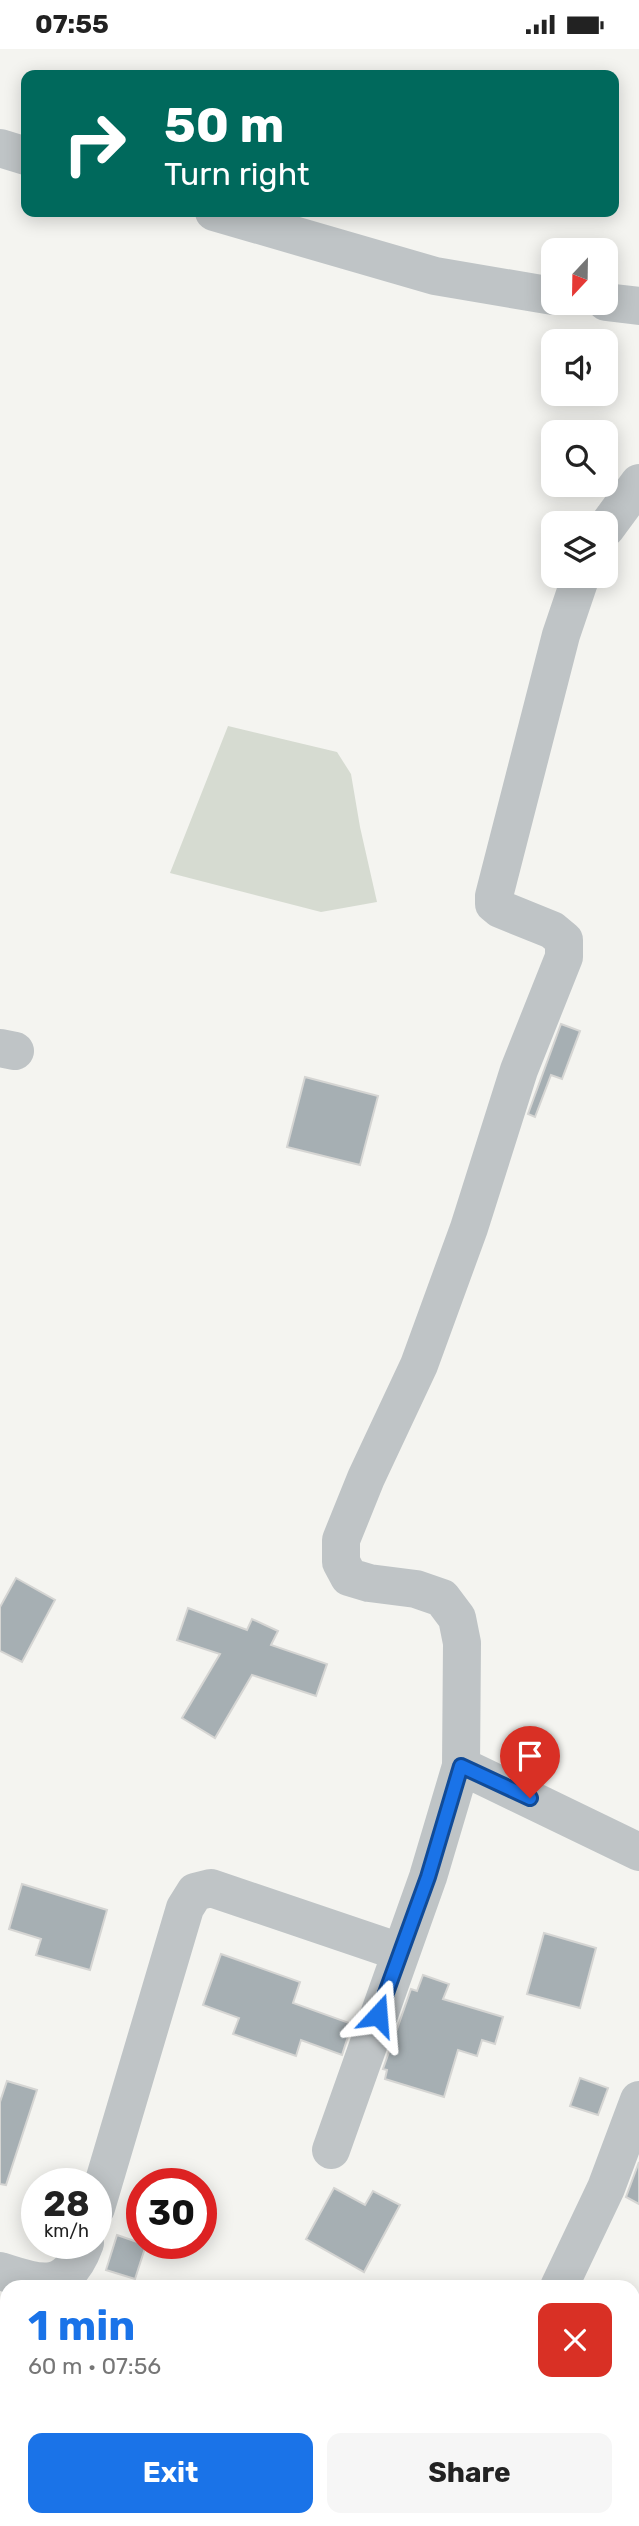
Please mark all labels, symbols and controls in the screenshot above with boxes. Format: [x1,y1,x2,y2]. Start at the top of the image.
text: 07:55 [35,9,109,40]
text: 50 m [164,96,284,154]
icon: right [49,98,140,189]
text: Turn right [164,155,309,193]
north arrow [541,238,618,315]
map controls [541,238,618,588]
button: sound [541,329,618,406]
button: search [541,420,618,497]
button: layers [541,511,618,588]
pin [500,1726,560,1798]
icon: arrive [511,1737,549,1775]
position arrow [341,1978,415,2052]
speed limit sign: 30 [126,2168,217,2259]
text: 28 [43,2183,90,2225]
text: km/h [44,2220,89,2242]
text: 1 min [28,2301,135,2351]
button: close [538,2303,612,2377]
text: 60 m · 07:56 [28,2352,161,2380]
button: Exit [28,2433,313,2513]
button: Share [327,2433,612,2513]

